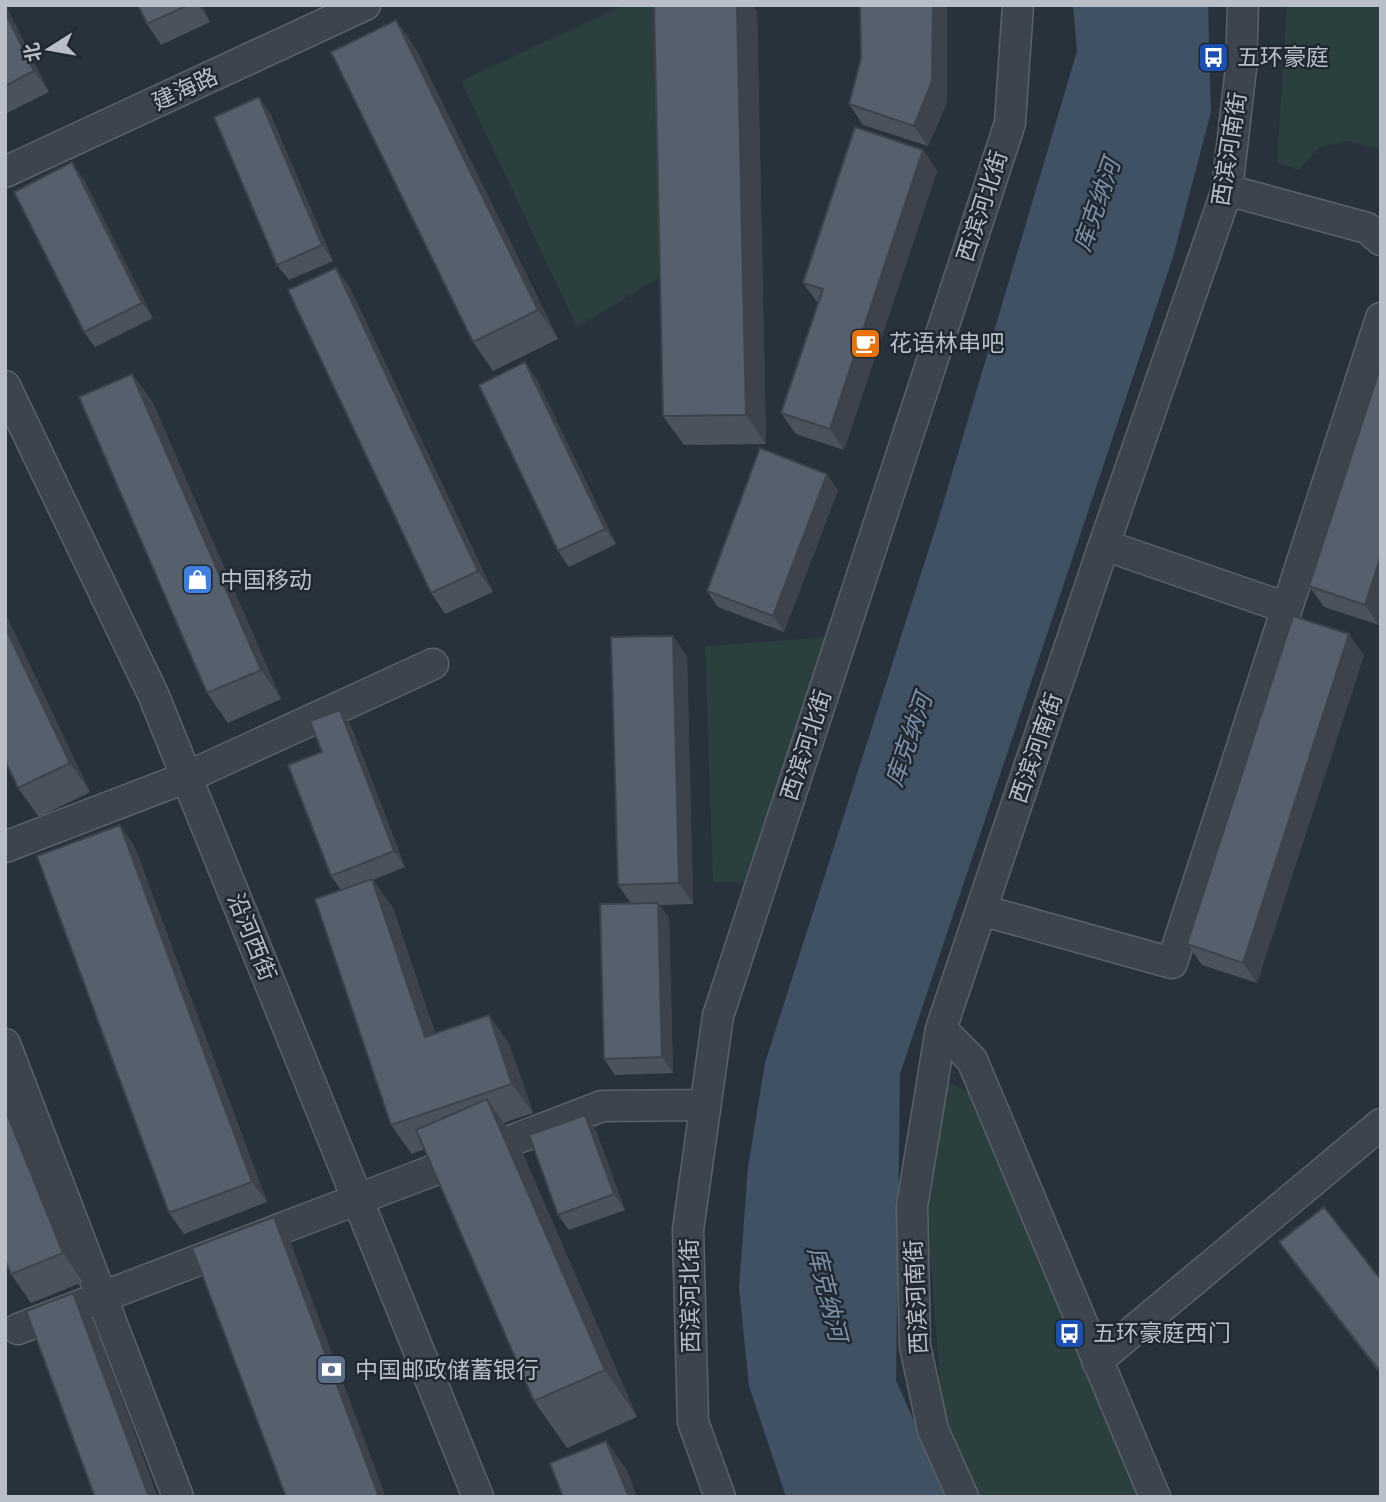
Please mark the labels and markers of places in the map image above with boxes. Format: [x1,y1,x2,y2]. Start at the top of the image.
bus stop icon: 五环豪庭 [1197,40,1231,74]
place label: 五环豪庭 [1237,42,1329,70]
cafe icon: 花语林串吧 [849,326,883,360]
place label: 花语林串吧 [889,328,1004,356]
shop icon: 中国移动 [180,563,214,597]
place label: 中国移动 [220,565,312,593]
bus stop icon: 五环豪庭西门 [1053,1316,1087,1350]
place label: 五环豪庭西门 [1093,1318,1231,1346]
bank icon: 中国邮政储蓄银行 [315,1353,349,1387]
place label: 中国邮政储蓄银行 [355,1355,539,1383]

